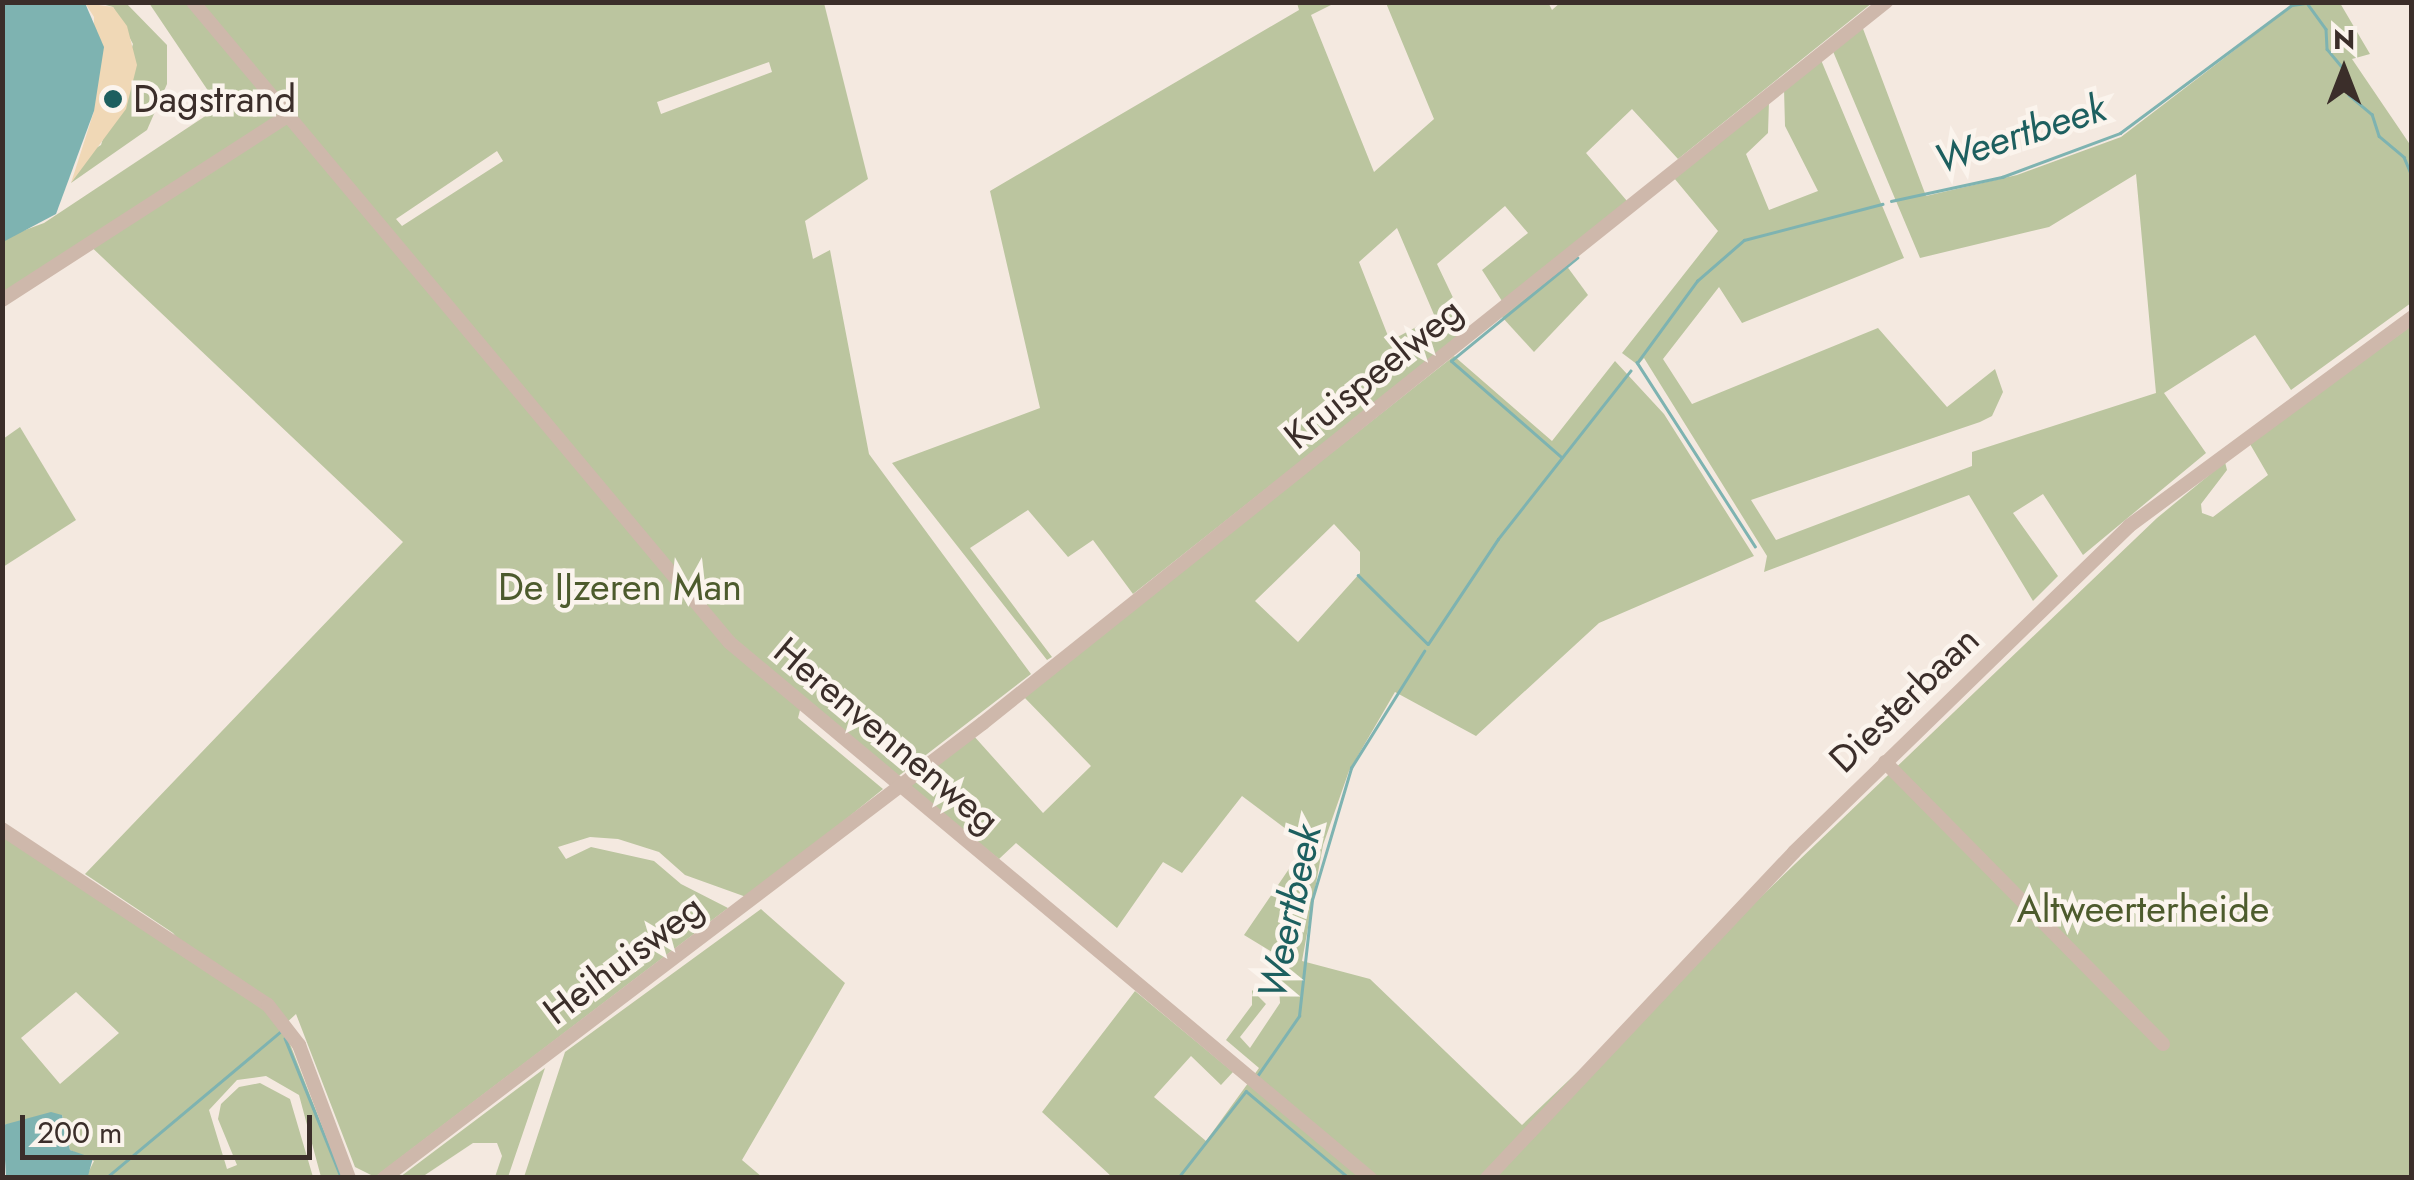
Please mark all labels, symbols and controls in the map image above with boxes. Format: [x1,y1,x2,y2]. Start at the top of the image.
text: N [2333,19,2355,60]
north arrow [2294,20,2394,120]
place label: Dagstrand [133,76,296,122]
water label: Weertbeek [1928,83,2112,183]
marker: Dagstrand [102,88,124,110]
street label: Kruispeelweg [1275,287,1471,459]
park label: De IJzeren Man [498,564,742,610]
street label: Diesterbaan [1820,616,1988,782]
street label: Herenvennenweg [765,628,1009,842]
water label: Weertbeek [1247,820,1331,1004]
street label: Heihuisweg [534,884,712,1034]
park label: Altweerterheide [2017,886,2269,932]
scale bar [25,1095,318,1157]
text: 200 m [37,1111,122,1154]

